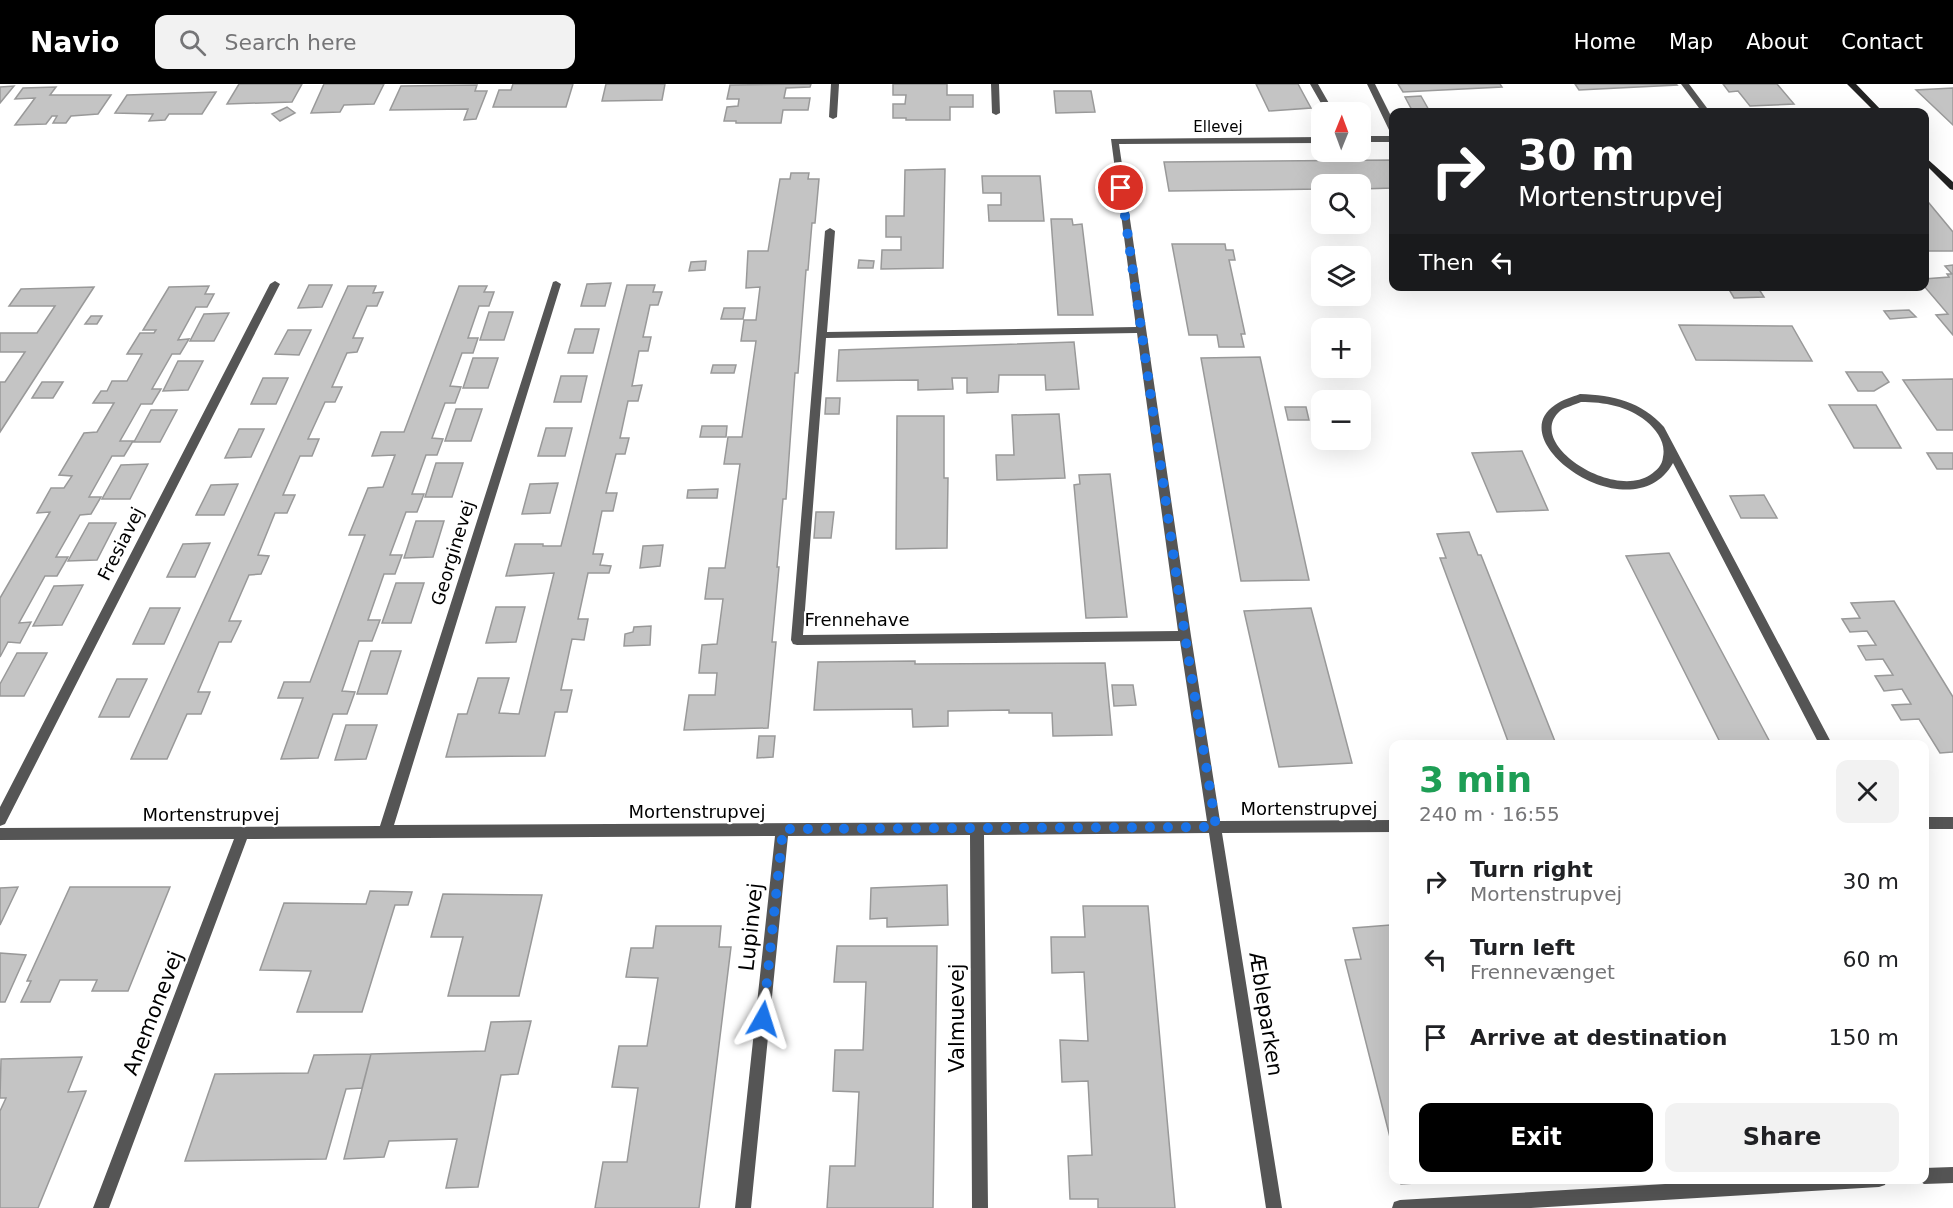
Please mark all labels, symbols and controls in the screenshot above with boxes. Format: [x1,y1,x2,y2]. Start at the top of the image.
search box [155,15,575,69]
text: Navio [30,26,119,59]
icon: search [176,26,209,59]
text: Search here [224,30,357,55]
text: Home [1574,30,1636,54]
text: Map [1669,30,1713,54]
text: About [1746,30,1808,54]
text: Contact [1841,30,1923,54]
north arrow [1311,102,1371,162]
map controls [1311,102,1371,450]
street label: Ellevej [1193,118,1243,136]
text: 30 m [1518,131,1635,180]
icon: right [1419,132,1497,210]
pin [1095,162,1146,213]
icon: arrive [1104,171,1137,204]
button: search [1311,174,1371,234]
text: Mortenstrupvej [1518,181,1723,212]
button: layers [1311,246,1371,306]
icon: left [1486,246,1519,279]
text: Then [1419,250,1474,275]
button: + [1311,318,1371,378]
button: − [1311,390,1371,450]
street label: Georginevej [427,498,478,608]
street label: Fresiavej [93,504,148,584]
street label: Frennehave [804,609,910,630]
text: 3 min [1419,759,1532,800]
button: close [1836,760,1899,823]
street label: Mortenstrupvej [1241,798,1377,819]
street label: Mortenstrupvej [629,801,765,822]
text: 240 m · 16:55 [1419,802,1560,826]
street label: Mortenstrupvej [143,804,279,825]
text: Turn right [1470,857,1593,882]
icon: right [1419,865,1452,898]
text: 30 m [1843,869,1899,894]
street label: Lupinvej [734,882,768,972]
text: Mortenstrupvej [1470,882,1622,906]
text: Turn left [1470,935,1575,960]
icon: left [1419,943,1452,976]
street label: Anemonevej [118,947,188,1079]
text: 60 m [1843,947,1899,972]
street label: Æbleparken [1244,950,1288,1078]
text: Frennevænget [1470,960,1615,984]
street label: Valmuevej [945,963,969,1073]
position arrow [731,987,795,1051]
icon: arrive [1419,1021,1452,1054]
text: Arrive at destination [1470,1025,1727,1050]
text: 150 m [1829,1025,1899,1050]
button: Exit [1419,1103,1653,1172]
button: Share [1665,1103,1899,1172]

